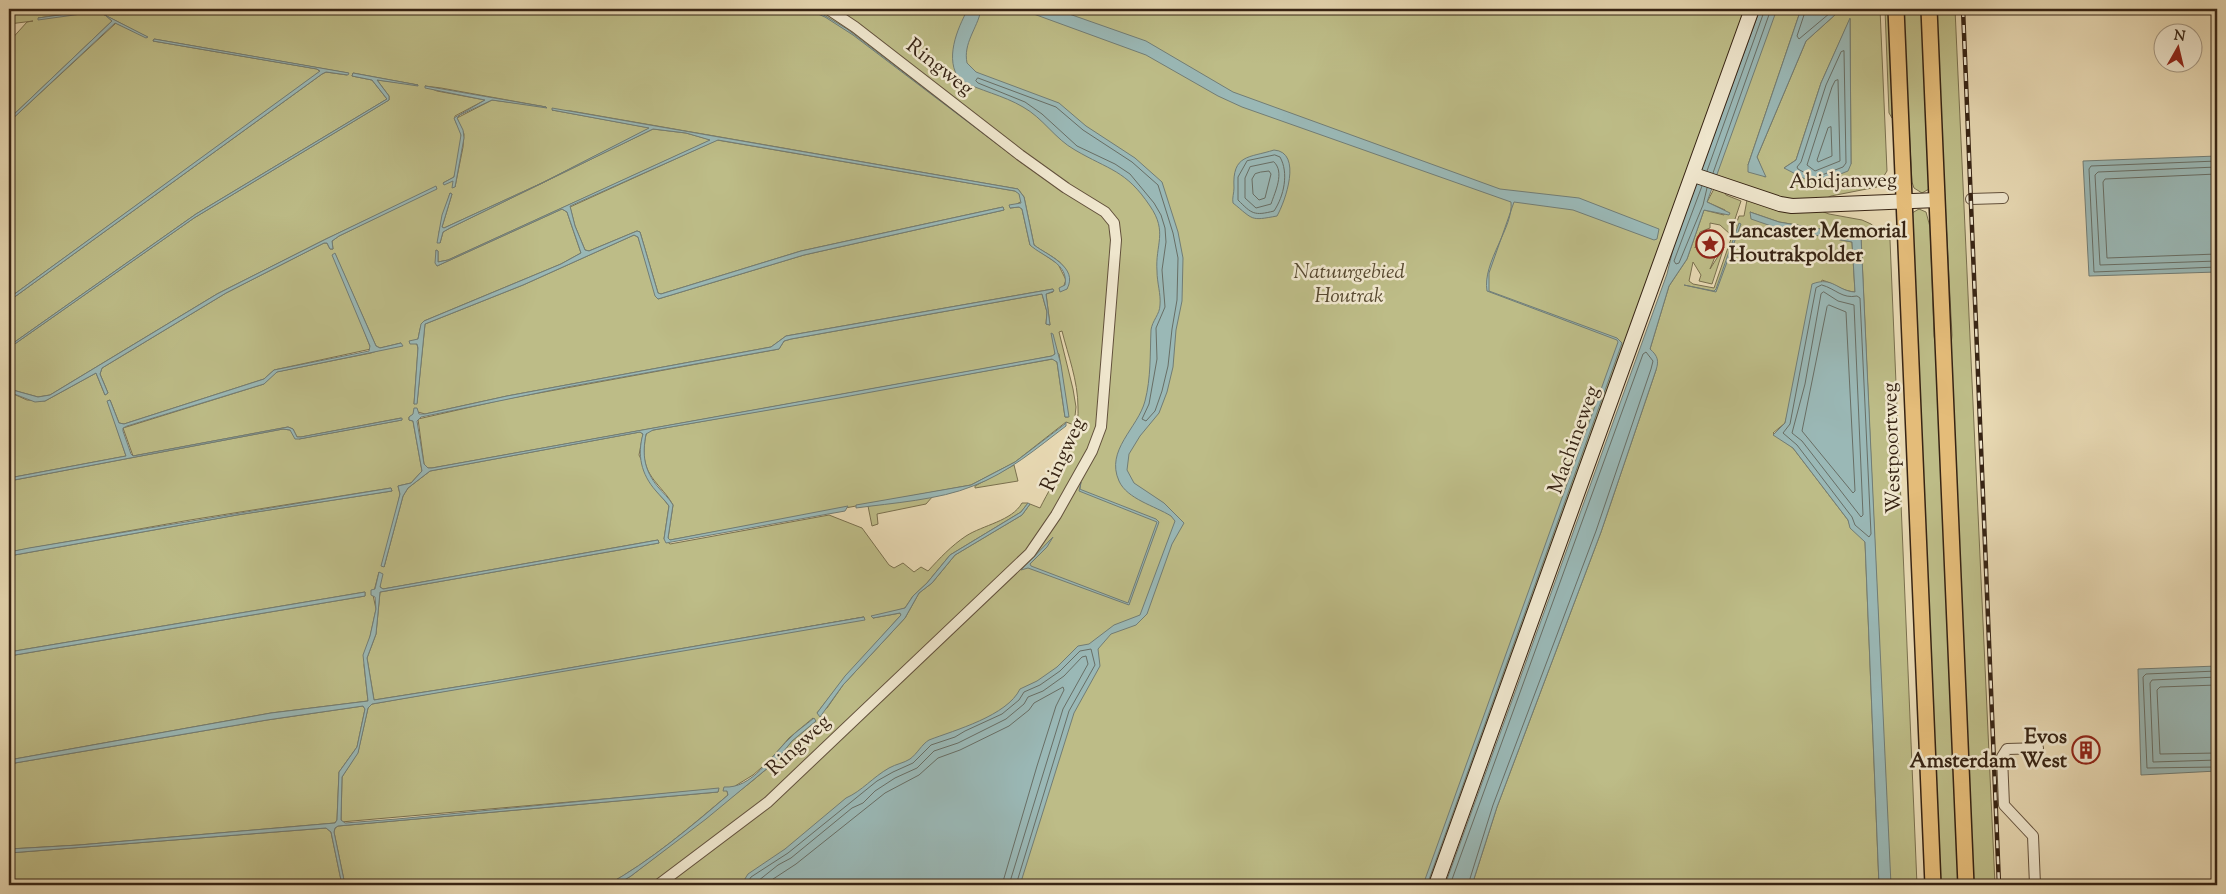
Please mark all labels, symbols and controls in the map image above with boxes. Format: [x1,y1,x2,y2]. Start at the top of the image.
north arrow [2154,22,2204,72]
text: N [2173,26,2186,48]
street label: Ringweg [899,32,979,104]
street label: Abidjanweg [1789,166,1897,198]
place label: Lancaster Memorial Houtrakpolder [1729,217,1907,271]
place icon: Lancaster Memorial Houtrakpolder [1695,229,1725,259]
park label: Natuurgebied Houtrak [1293,258,1405,312]
street label: Machineweg [1542,382,1608,498]
street label: Westpoortweg [1876,382,1910,514]
street label: Ringweg [1034,413,1094,497]
street label: Ringweg [760,708,838,784]
place label: Evos Amsterdam West [1910,723,2068,777]
building icon: Evos Amsterdam West [2071,735,2101,765]

